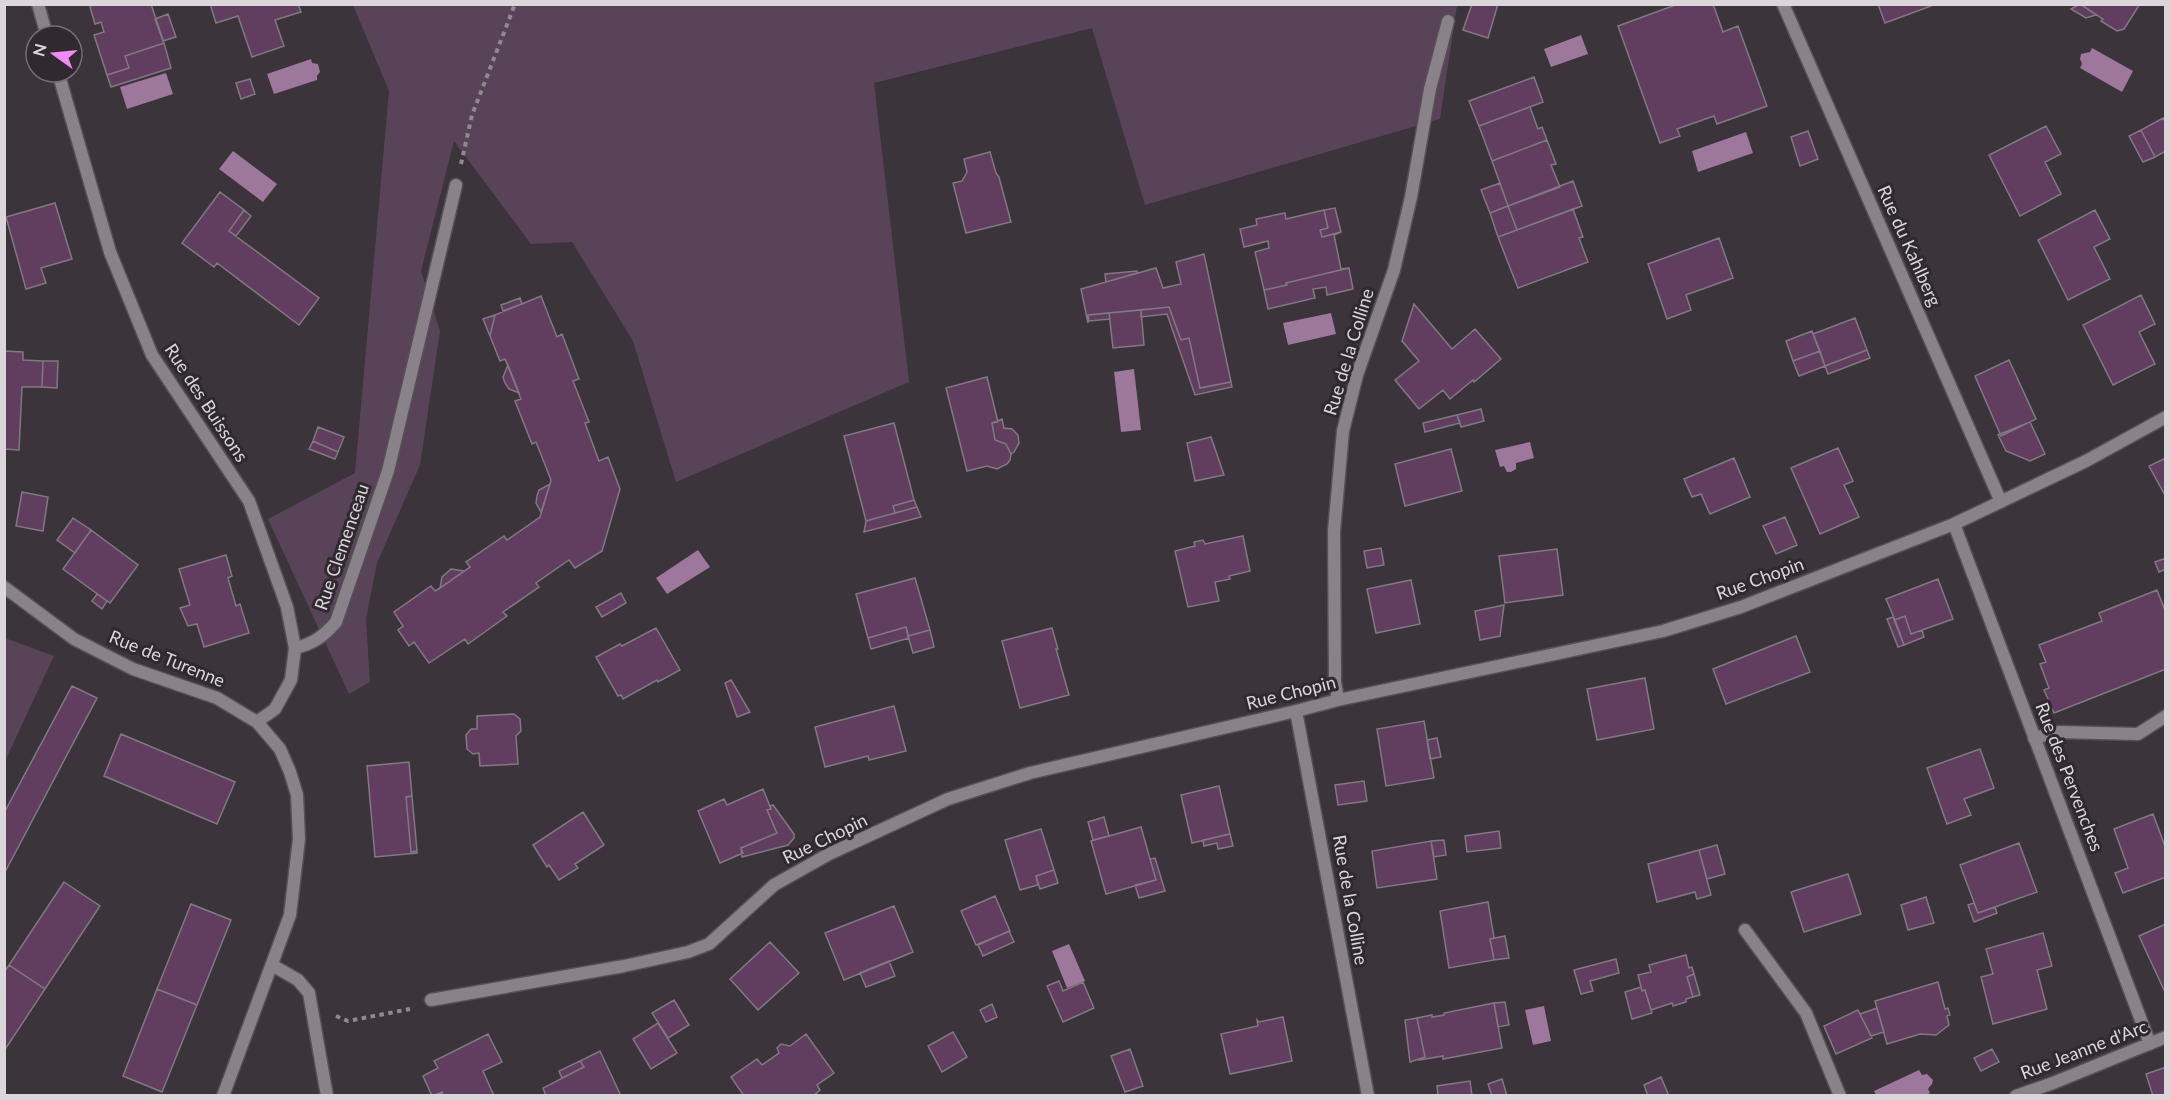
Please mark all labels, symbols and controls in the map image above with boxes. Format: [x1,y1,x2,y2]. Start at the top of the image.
north arrow [24,24,84,84]
text: N [28,42,50,58]
street label: Rue du Kahlberg [1873,182,1946,310]
street label: Rue de la Colline [1318,286,1378,418]
street label: Rue des Buissons [160,339,253,466]
street label: Rue Clemenceau [309,481,373,613]
street label: Rue Chopin [1713,552,1807,604]
street label: Rue de Turenne [106,625,228,691]
street label: Rue Chopin [1244,670,1338,714]
street label: Rue des Pervenches [2031,699,2109,855]
street label: Rue Chopin [778,808,871,868]
street label: Rue de la Colline [1329,833,1373,966]
street label: Rue Jeanne d'Arc [2017,1015,2151,1083]

